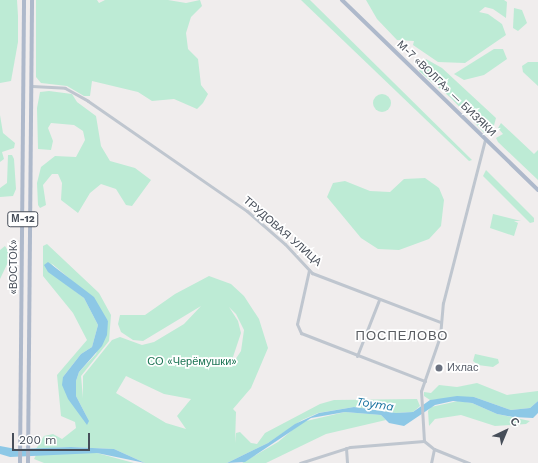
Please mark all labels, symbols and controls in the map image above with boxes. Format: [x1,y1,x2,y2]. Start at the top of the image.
street label: М-7 «ВОЛГА» — БИЗЯКИ [394,38,498,140]
street label: ТРУДОВАЯ УЛИЦА [240,194,324,270]
road number: М-12 [7,211,39,227]
street label: «ВОСТОК» [7,239,21,295]
district label: ПОСПЕЛОВО [356,328,448,344]
park label: СО «Черёмушки» [147,355,237,369]
place label: Ихлас [447,361,478,375]
marker: Ихлас [434,363,444,373]
water label: Toyma [355,395,395,415]
north arrow [486,411,526,451]
text: С [507,415,522,429]
scale bar [14,425,92,451]
text: 200 m [19,433,56,447]

